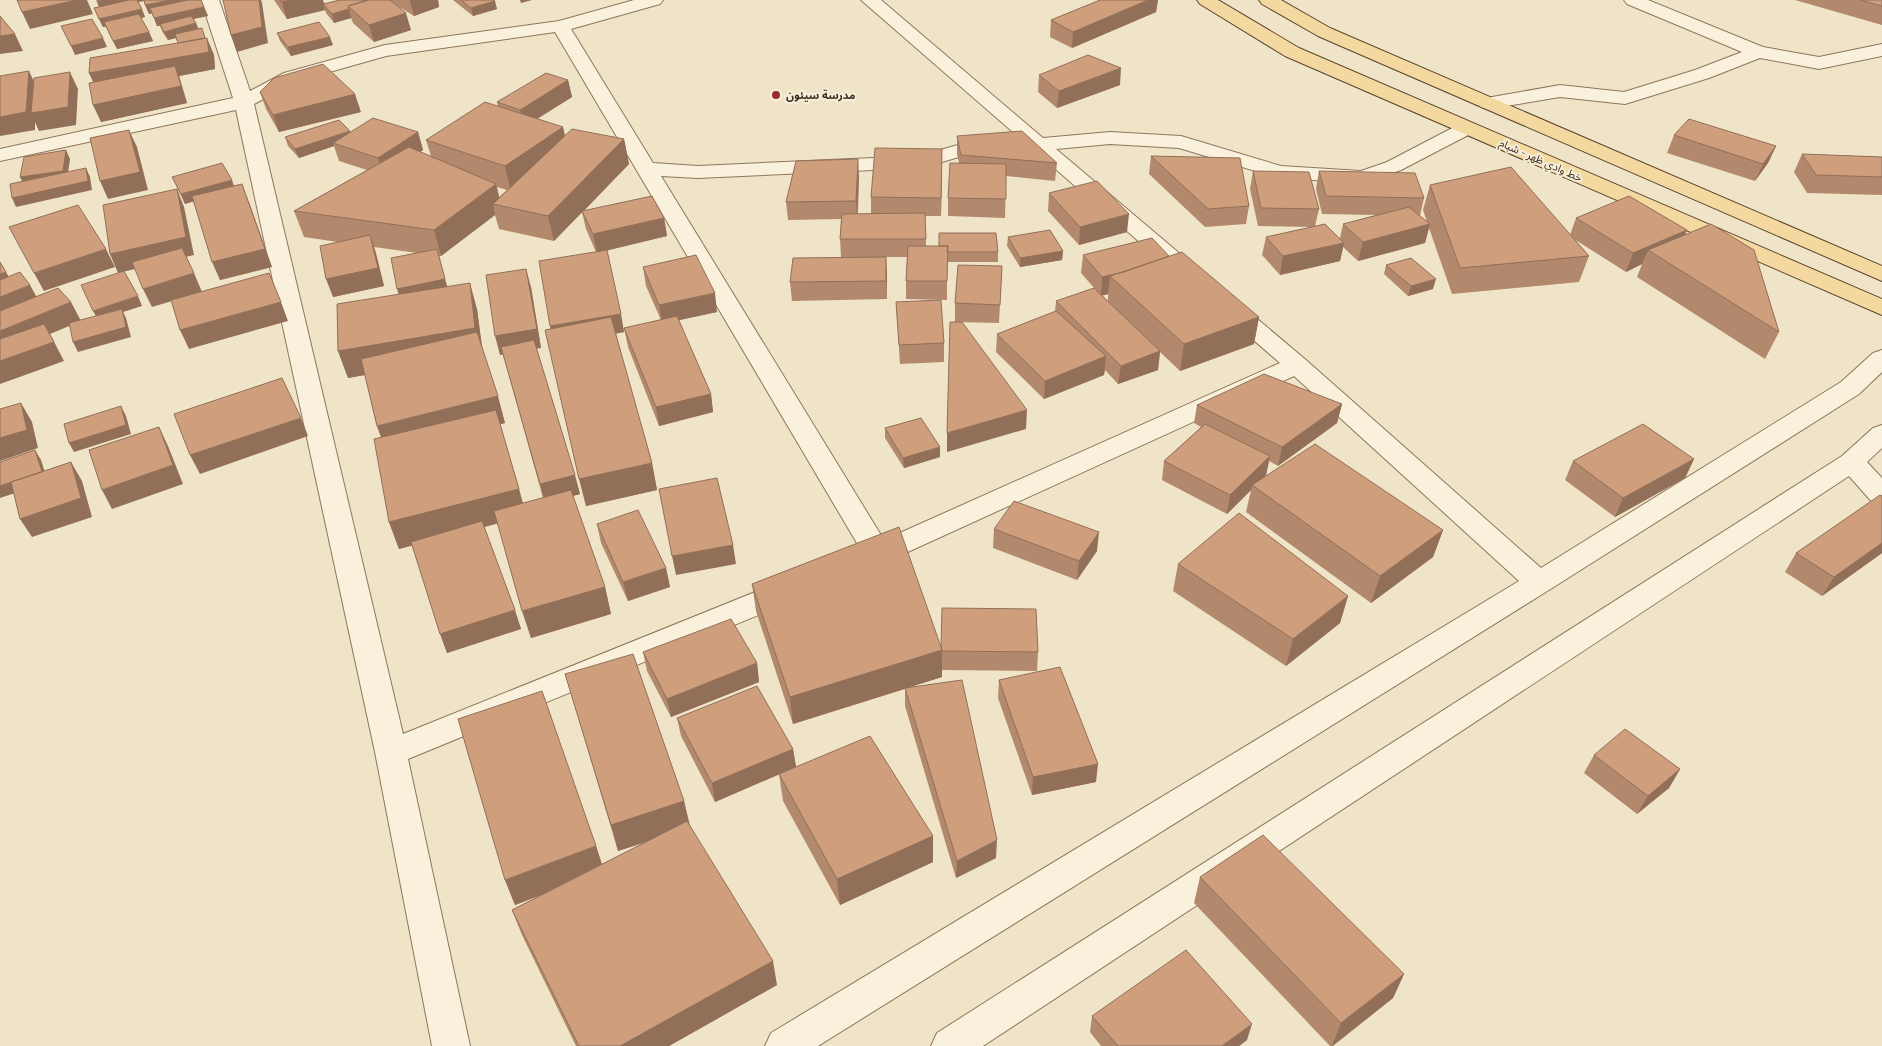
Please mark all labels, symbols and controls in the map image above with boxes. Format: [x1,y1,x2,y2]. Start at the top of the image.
place label: مدرسة سيئون [786,88,855,102]
marker: مدرسة سيئون [770,89,782,101]
street label: خط وادي ظهر - شبام [1496,135,1585,187]

